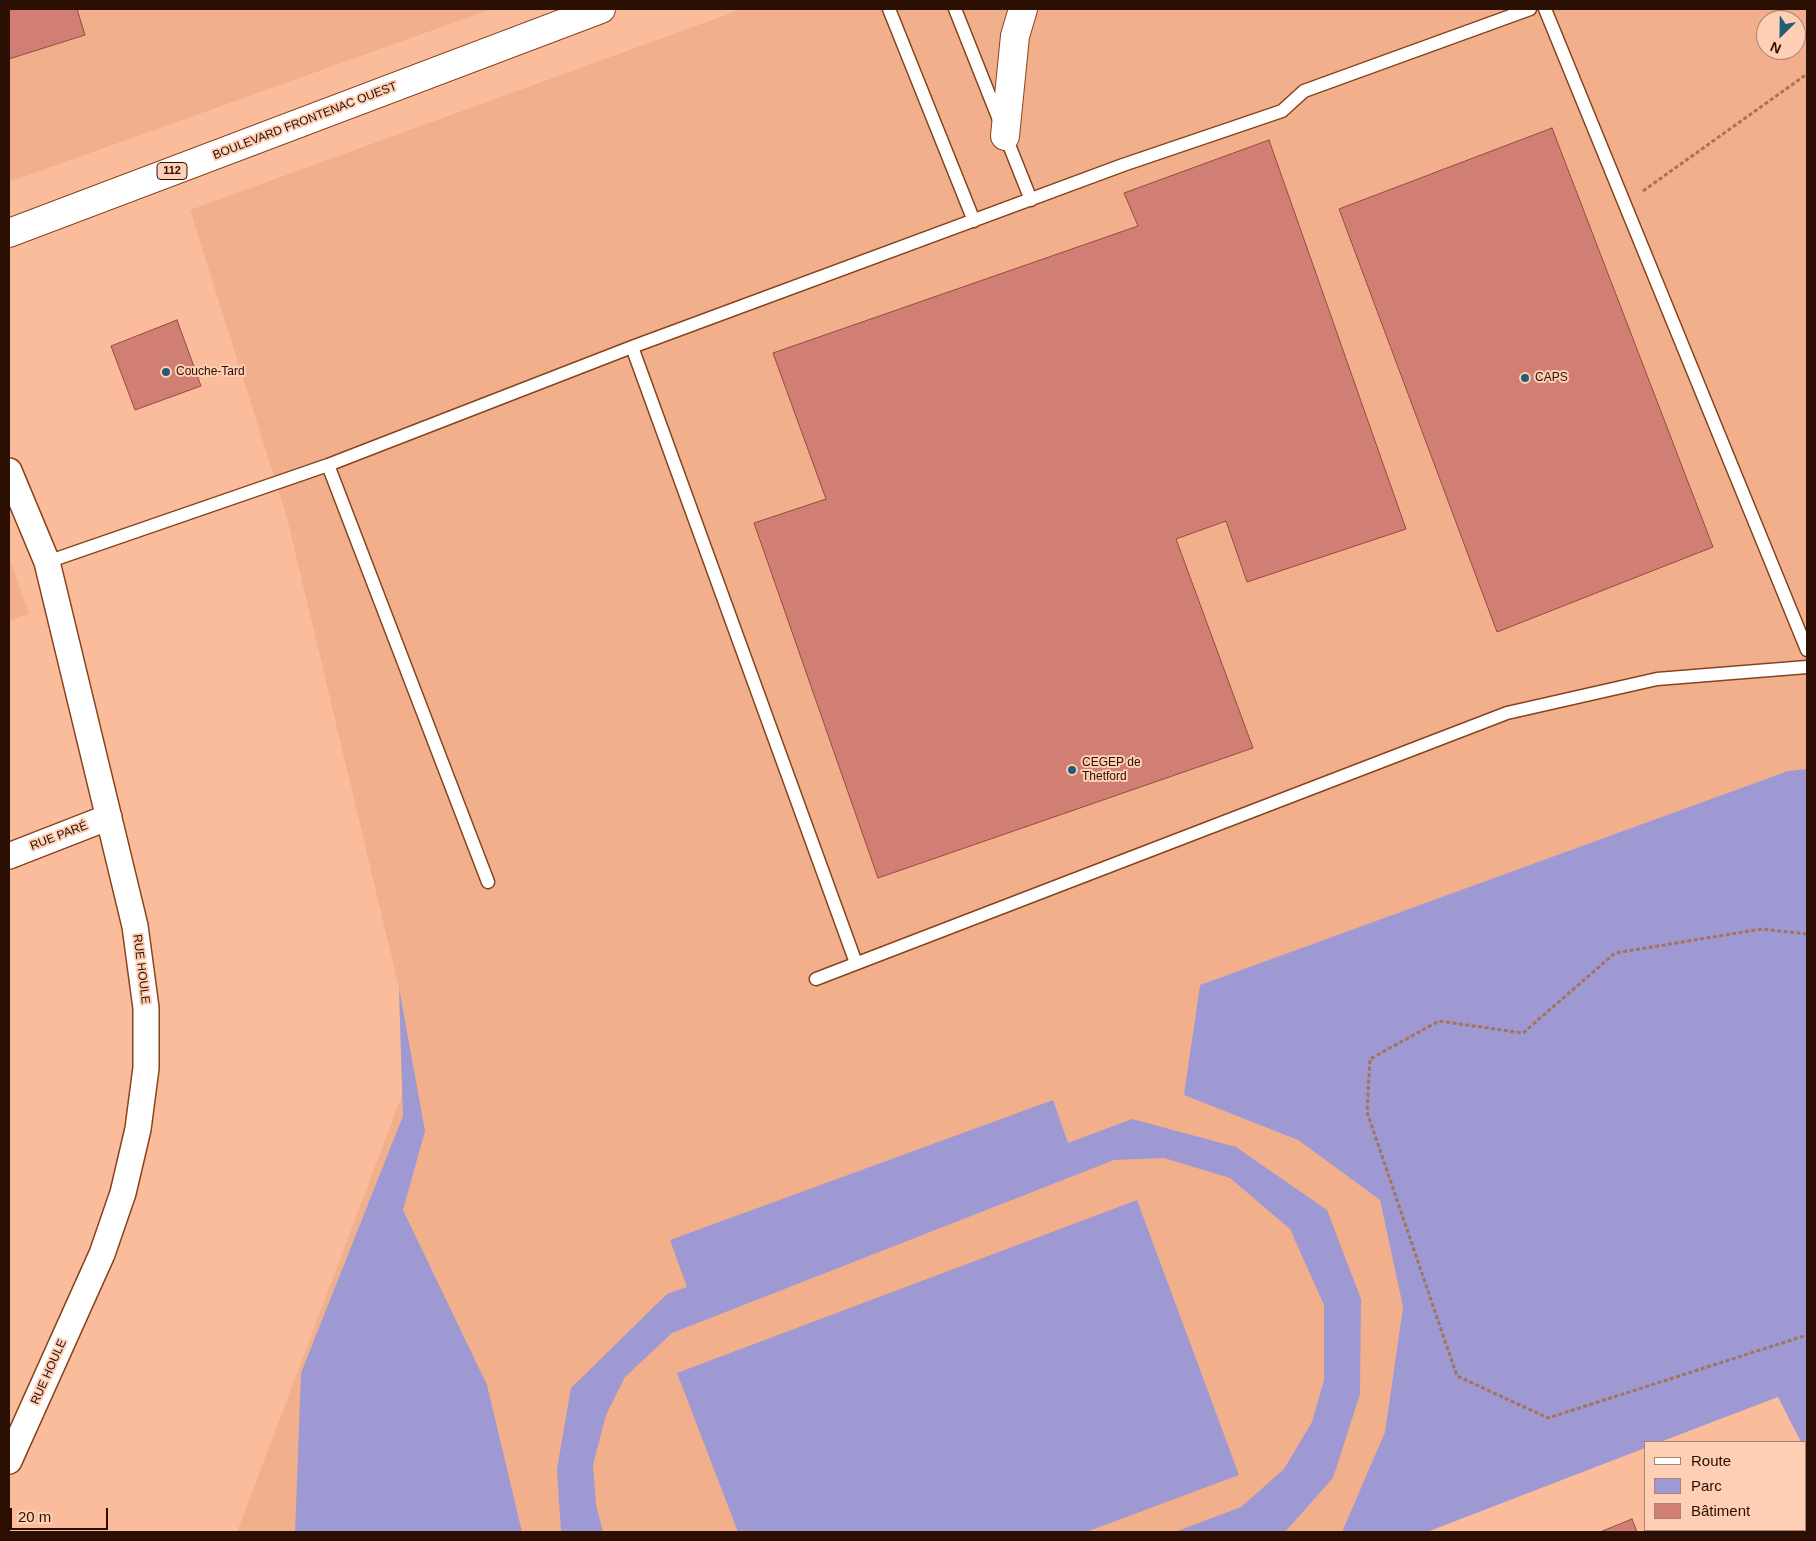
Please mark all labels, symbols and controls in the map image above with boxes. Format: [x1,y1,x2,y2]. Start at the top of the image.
north arrow [1756,10,1806,60]
text: N [1768,39,1783,57]
street label: BOULEVARD FRONTENAC OUEST [211,79,399,163]
road number: 112 [157,162,187,180]
place label: Couche-Tard [176,365,245,379]
marker: Couche-Tard [160,366,172,378]
place label: CAPS [1535,371,1568,385]
marker: CAPS [1519,372,1531,384]
place label: CEGEP de Thetford [1082,756,1141,784]
marker: CEGEP de Thetford [1066,764,1078,776]
street label: RUE PARÉ [28,818,90,854]
street label: RUE HOULE [130,933,152,1005]
street label: RUE HOULE [28,1337,70,1407]
legend [1644,1441,1806,1531]
text: Route [1691,1452,1731,1469]
text: Parc [1691,1477,1722,1494]
scale bar [12,1498,110,1530]
text: Bâtiment [1691,1502,1750,1519]
text: 20 m [18,1508,51,1525]

